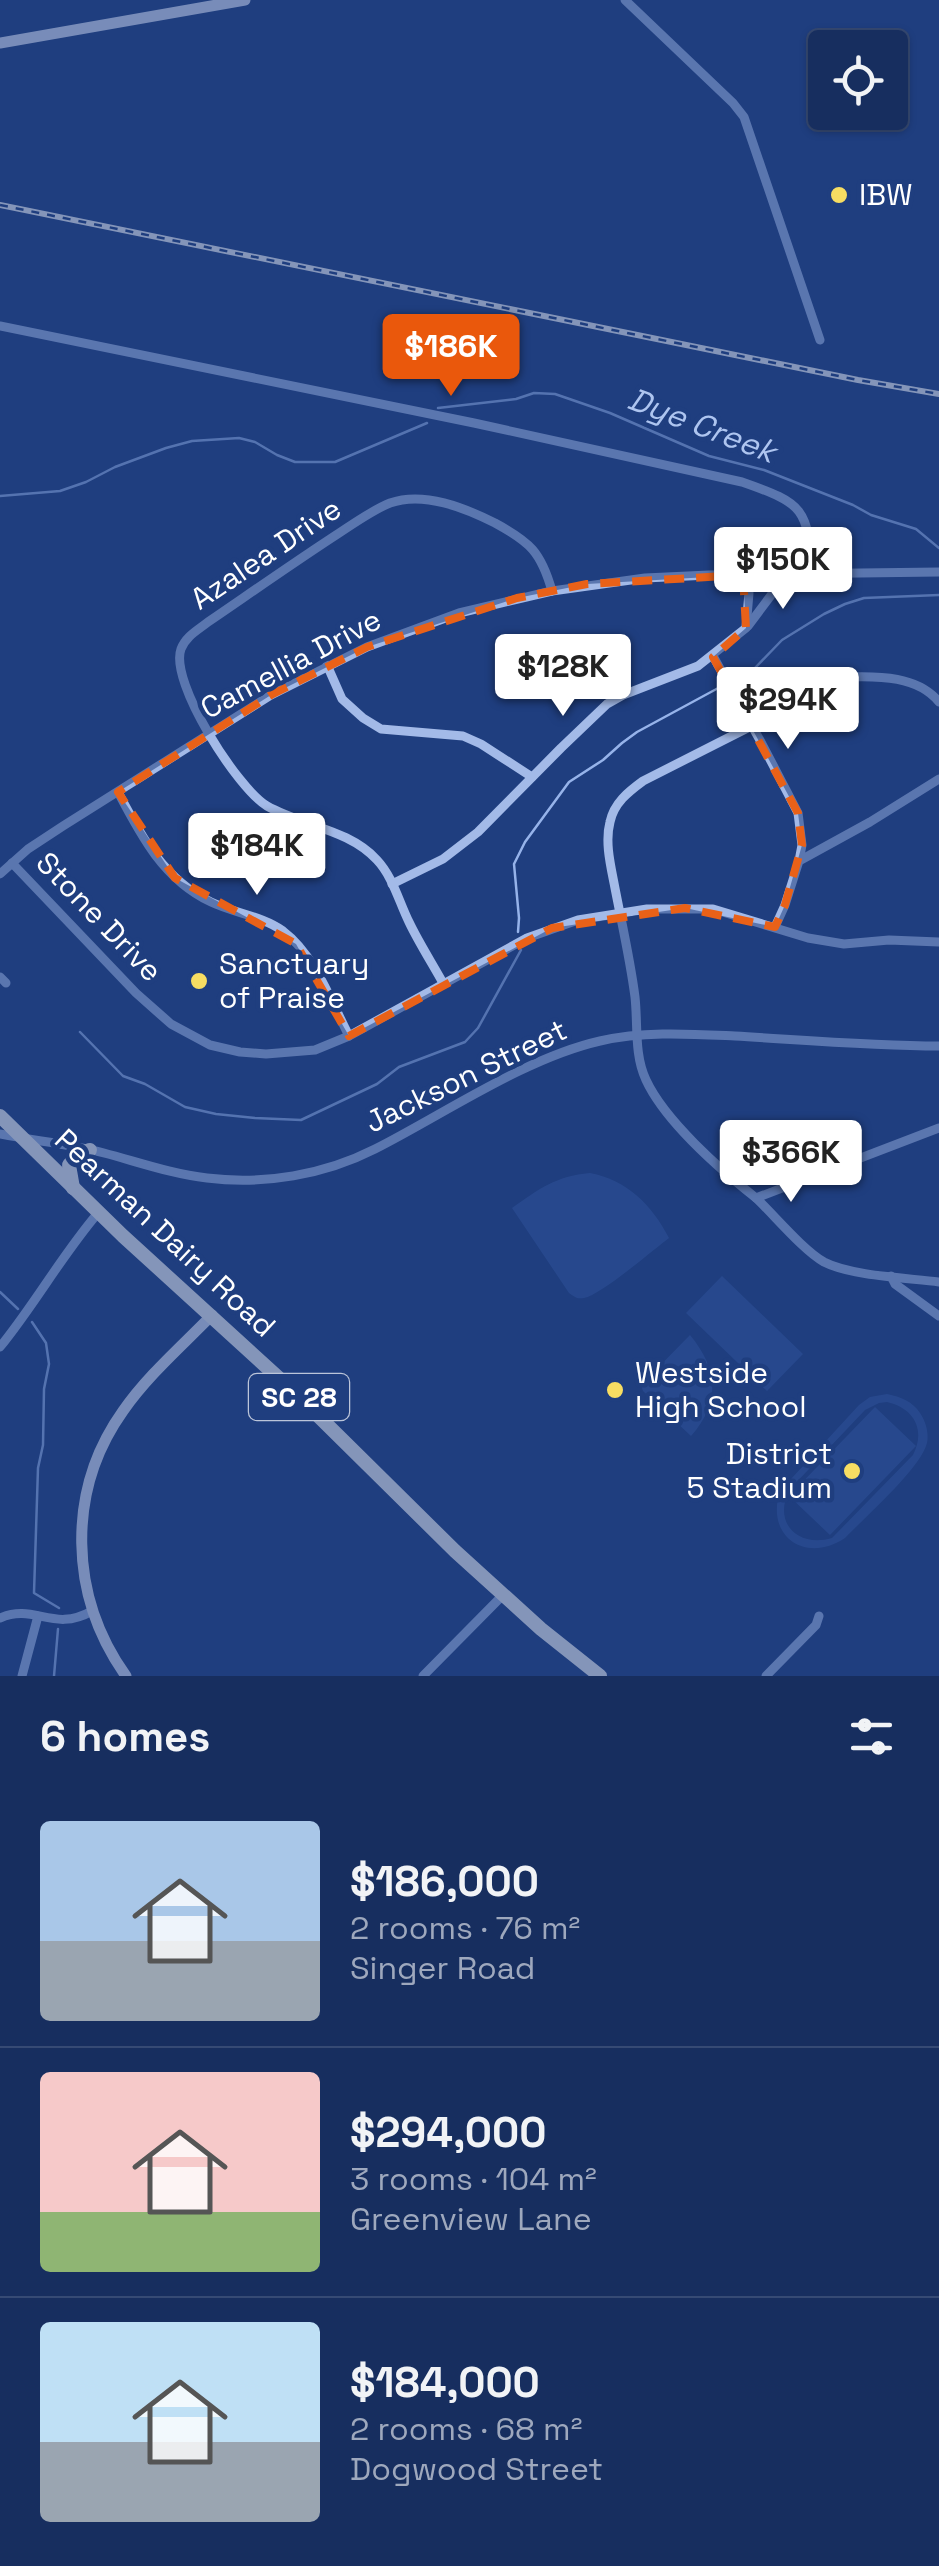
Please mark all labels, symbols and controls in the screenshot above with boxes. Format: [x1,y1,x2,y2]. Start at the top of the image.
map controls [808,30,908,130]
button: locate [808,30,908,130]
place label: IBW [859,175,912,214]
marker: IBW [828,184,850,206]
pin: $186K [381,314,521,399]
text: $186K [405,326,497,366]
water label: Dye Creek [622,379,785,473]
street label: Azalea Drive [183,489,349,618]
pin: $150K [713,527,853,612]
text: $150K [736,539,830,579]
street label: Camellia Drive [194,600,388,727]
pin: $128K [493,634,633,719]
text: $128K [517,646,609,686]
pin: $294K [718,667,858,752]
text: $294K [739,679,837,719]
pin: $184K [187,813,327,898]
text: $184K [210,825,304,865]
street label: Stone Drive [28,843,171,990]
place label: Sanctuary of Praise [219,944,369,1017]
marker: Sanctuary of Praise [188,970,210,992]
street label: Jackson Street [358,1010,573,1141]
street label: Pearman Dairy Road [47,1120,284,1345]
pin: $366K [721,1120,861,1205]
text: $366K [742,1132,840,1172]
place label: Westside High School [635,1353,807,1426]
road number: SC 28 [249,1374,349,1420]
marker: Westside High School [604,1379,626,1401]
place label: District 5 Stadium [687,1434,832,1507]
marker: District 5 Stadium [841,1460,863,1482]
icon: filters [844,1709,899,1764]
text: 6 homes [40,1710,210,1763]
text: $186,000 [350,1855,539,1908]
icon: home [120,1861,240,1981]
text: 2 rooms · 76 m² [350,1908,580,1948]
text: Singer Road [350,1948,535,1988]
text: $294,000 [350,2106,546,2159]
icon: home [120,2112,240,2232]
text: 3 rooms · 104 m² [350,2159,597,2199]
text: Greenview Lane [350,2199,592,2239]
text: $184,000 [350,2356,540,2409]
icon: home [120,2362,240,2482]
text: 2 rooms · 68 m² [350,2409,582,2449]
text: Dogwood Street [350,2449,603,2489]

